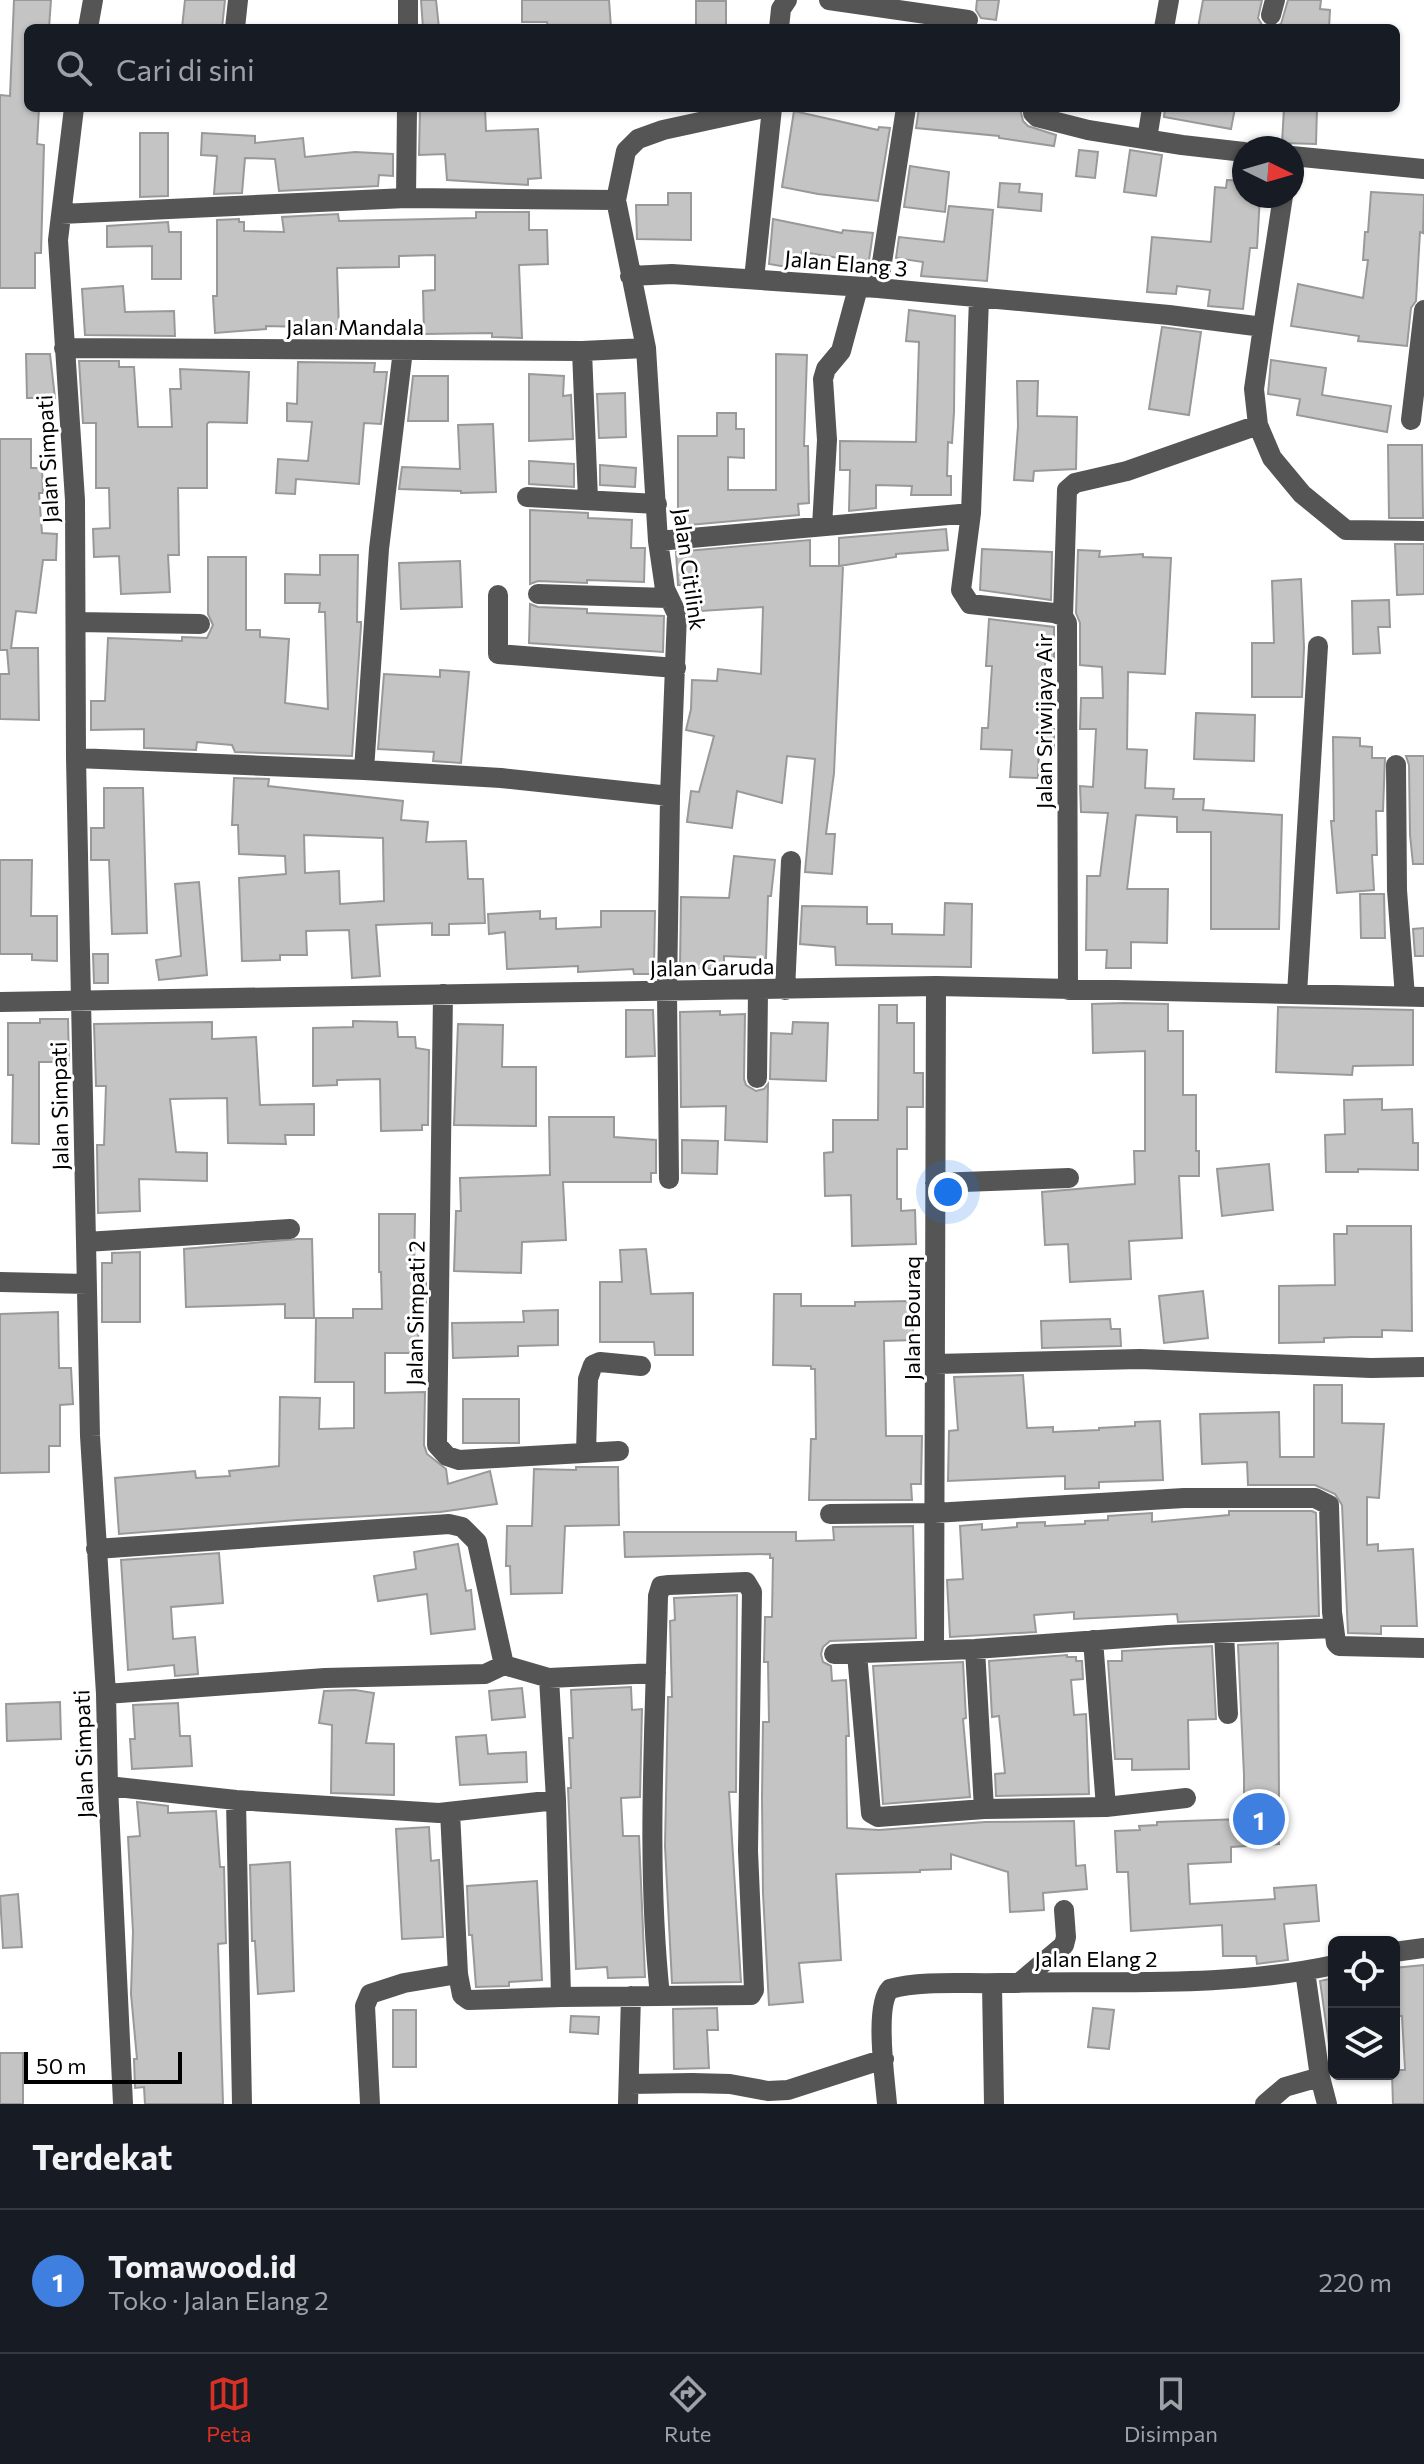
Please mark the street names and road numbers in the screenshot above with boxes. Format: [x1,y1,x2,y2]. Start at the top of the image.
street label: Jalan Elang 3 [783,244,909,282]
street label: Jalan Mandala [286,313,424,340]
street label: Jalan Simpati [30,394,64,524]
street label: Jalan Citilink [668,506,712,632]
street label: Jalan Sriwijaya Air [1030,633,1057,809]
street label: Jalan Garuda [649,952,775,982]
street label: Jalan Simpati [44,1041,74,1171]
street label: Jalan Simpati 2 [400,1240,430,1386]
street label: Jalan Bouraq [898,1256,925,1380]
street label: Jalan Simpati [67,1689,99,1819]
street label: Jalan Elang 2 [1035,1945,1157,1972]

